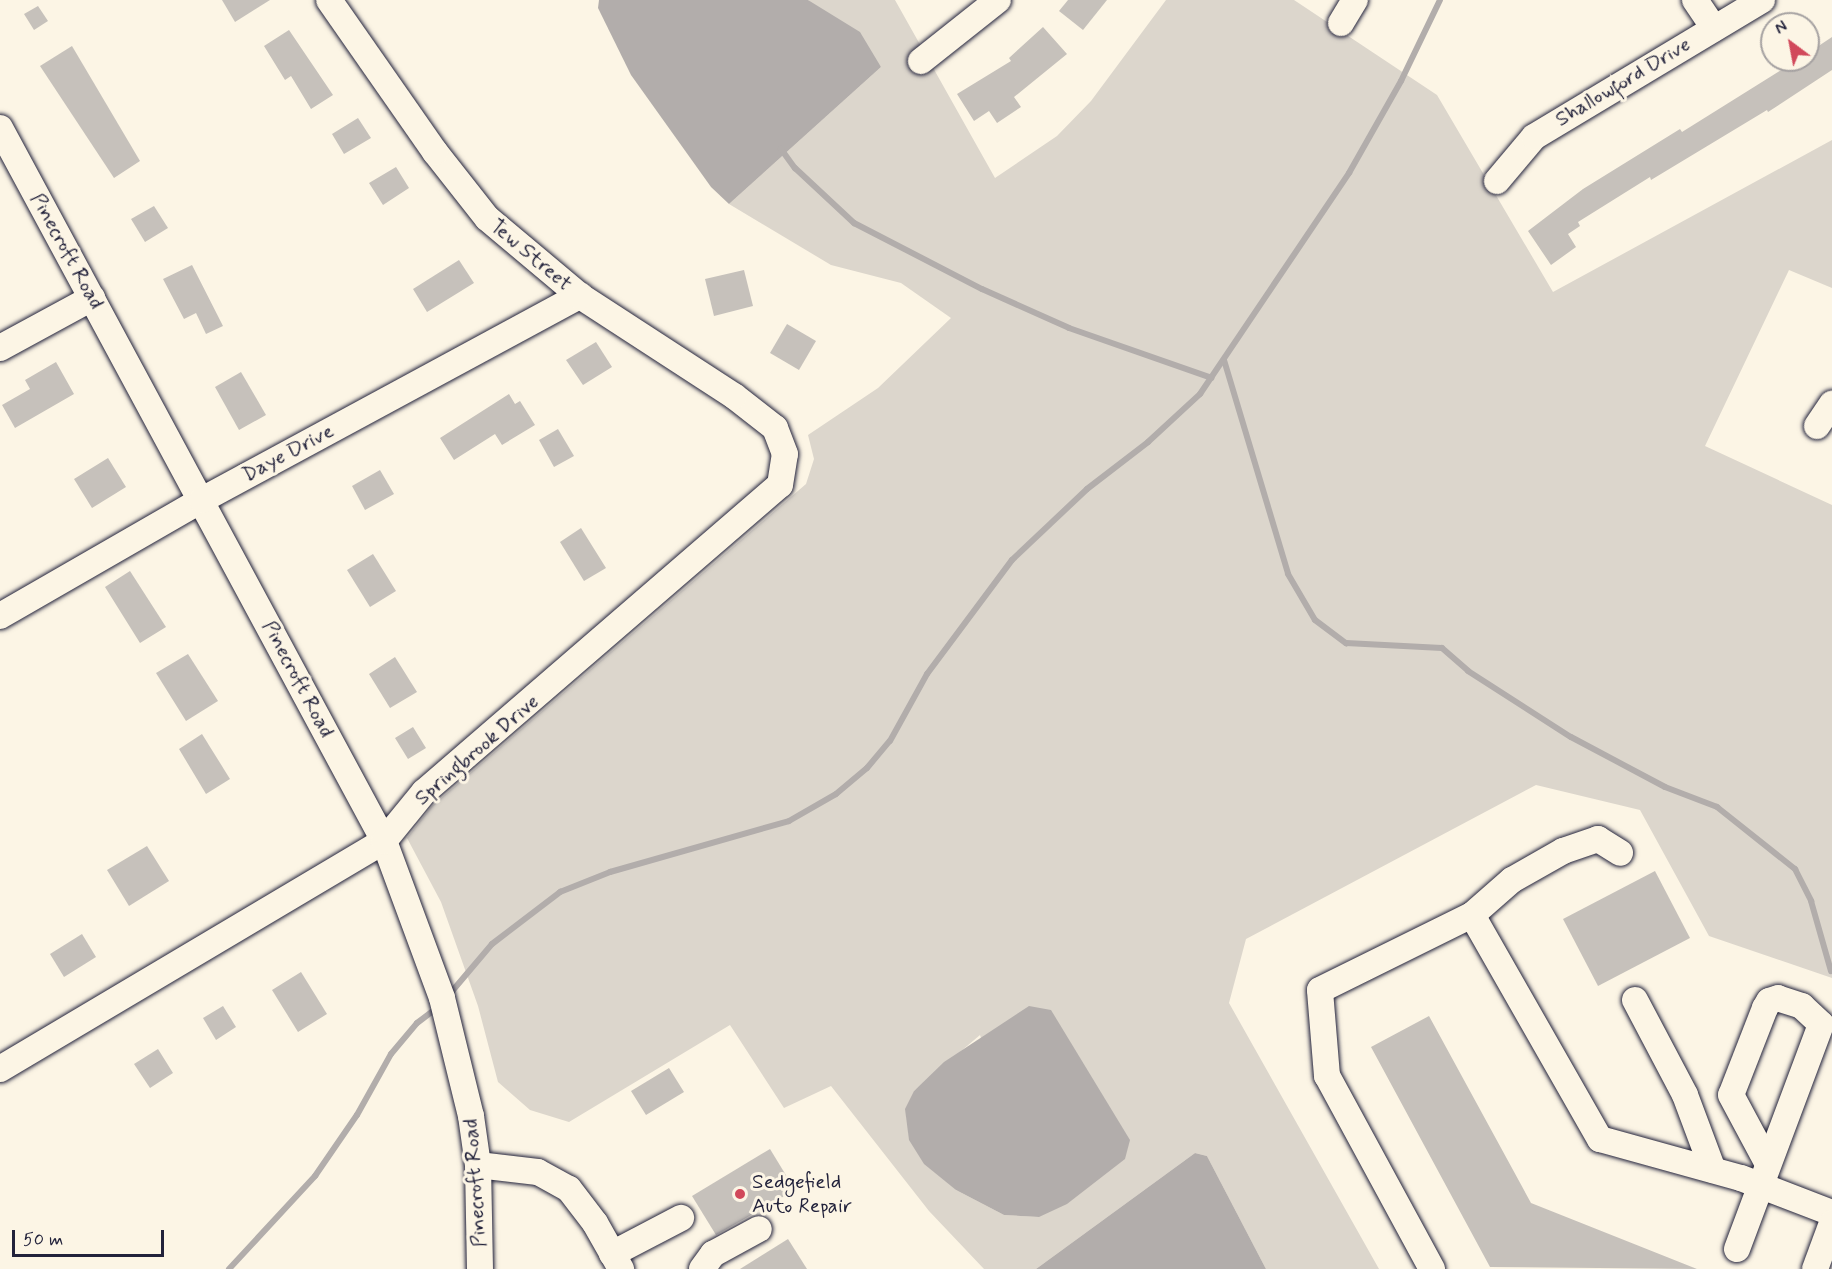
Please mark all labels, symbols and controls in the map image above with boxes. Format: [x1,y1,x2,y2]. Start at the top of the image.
north arrow [1760,12,1820,72]
text: N [1771,16,1791,40]
street label: Shallowford Drive [1552,32,1694,132]
street label: Pinecroft Road [25,189,109,313]
street label: Tew Street [485,214,577,296]
street label: Daye Drive [239,419,337,487]
street label: Pinecroft Road [257,617,339,741]
street label: Springbrook Drive [410,690,544,810]
street label: Pinecroft Road [458,1119,492,1247]
place label: Sedgefield Auto Repair [752,1169,854,1219]
marker: Sedgefield Auto Repair [733,1187,747,1201]
scale bar [15,1218,166,1256]
text: 50 m [23,1228,63,1252]

